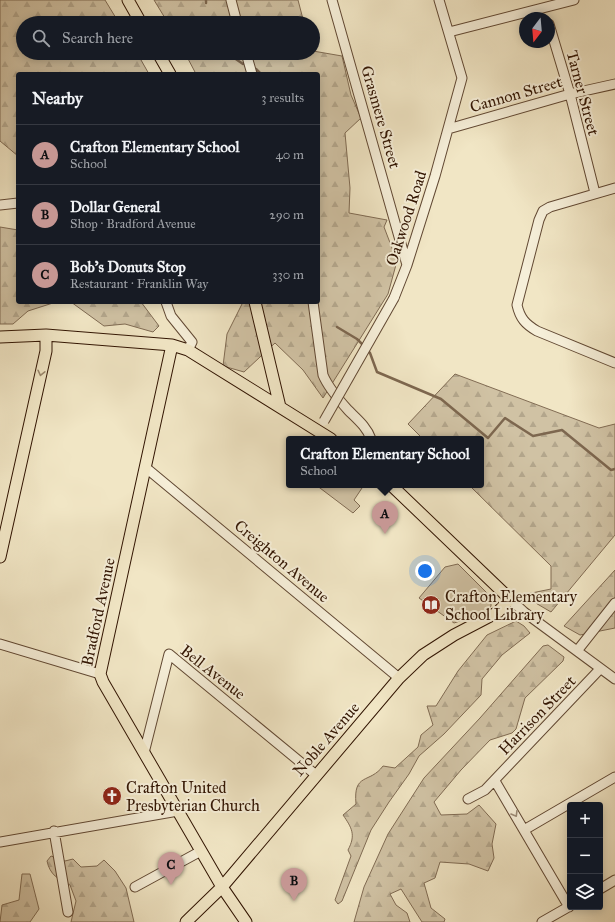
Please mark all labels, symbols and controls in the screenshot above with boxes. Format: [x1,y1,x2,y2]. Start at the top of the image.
north arrow [519,12,555,48]
search box [16,16,320,60]
icon: search [30,27,52,49]
text: Search here [62,29,133,47]
street label: Tarner Street [563,48,604,138]
street label: Grasmere Street [357,63,405,171]
street label: Cannon Street [468,72,565,116]
text: Nearby [32,88,83,109]
text: 3 results [261,90,304,106]
text: Crafton Elementary School [70,138,240,156]
text: A [41,147,49,163]
text: 40 m [275,147,304,163]
text: School [70,156,107,172]
street label: Oakwood Road [382,168,430,268]
text: Dollar General [70,198,160,216]
text: B [41,207,49,223]
text: 290 m [269,207,304,223]
text: Shop · Bradford Avenue [70,216,196,232]
text: Bob's Donuts Stop [70,258,186,276]
text: C [41,267,49,283]
text: 330 m [272,267,304,283]
text: Restaurant · Franklin Way [70,276,208,292]
one-way arrow [38,370,46,376]
popup [286,436,484,488]
text: Crafton Elementary School [300,445,470,463]
text: School [300,463,337,479]
pin: A [372,501,398,534]
street label: Creighton Avenue [230,516,334,607]
street label: Bradford Avenue [77,556,119,668]
your location [415,561,435,581]
place label: Crafton Elementary School Library [445,587,577,624]
library icon: Crafton Elementary School Library [420,594,442,616]
street label: Bell Avenue [177,641,250,704]
street label: Harrison Street [494,671,580,759]
street label: Noble Avenue [289,698,363,780]
place label: Crafton United Presbyterian Church [126,778,260,815]
church icon: Crafton United Presbyterian Church [101,785,123,807]
map controls [567,802,603,910]
button: + [567,802,603,838]
one-way arrow [510,810,517,817]
button: − [567,838,603,874]
pin: C [158,852,184,885]
pin: B [281,868,307,901]
button: layers [567,874,603,910]

